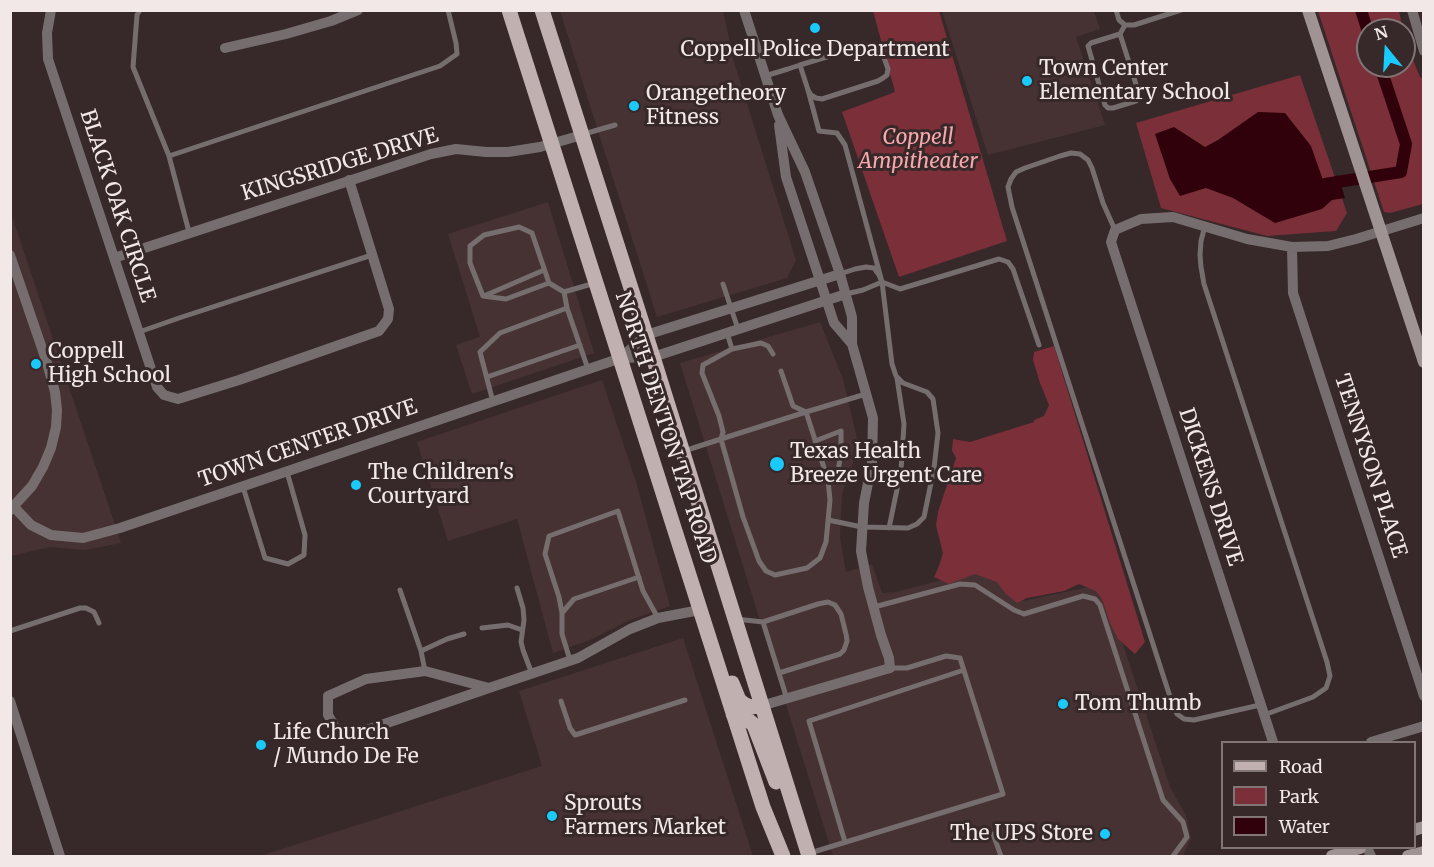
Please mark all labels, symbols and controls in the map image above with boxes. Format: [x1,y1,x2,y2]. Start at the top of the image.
north arrow [1356,18,1416,78]
marker: Coppell Police Department [808,21,822,35]
text: N [1372,21,1390,44]
place label: Coppell Police Department [681,37,949,63]
place label: Town Center Elementary School [1039,56,1230,106]
marker: Town Center Elementary School [1020,74,1034,88]
place label: Orangetheory Fitness [646,81,786,131]
marker: Orangetheory Fitness [627,99,641,113]
street label: BLACK OAK CIRCLE [74,107,160,305]
street label: KINGSRIDGE DRIVE [238,123,442,207]
park label: Coppell Ampitheater [858,125,978,175]
street label: NORTH DENTON TAP ROAD [609,289,721,567]
place label: Coppell High School [48,339,171,389]
marker: Coppell High School [29,357,43,371]
street label: TENNYSON PLACE [1328,371,1412,561]
street label: TOWN CENTER DRIVE [195,395,421,493]
street label: DICKENS DRIVE [1173,405,1247,569]
place label: Texas Health Breeze Urgent Care [790,439,982,489]
marker: Texas Health Breeze Urgent Care [768,455,786,473]
place label: The Children's Courtyard [368,460,514,510]
marker: The Children's Courtyard [349,478,363,492]
place label: Tom Thumb [1075,691,1201,717]
marker: Tom Thumb [1056,697,1070,711]
place label: Life Church / Mundo De Fe [273,720,419,770]
marker: Life Church / Mundo De Fe [254,738,268,752]
legend [1221,741,1416,849]
text: Road [1279,755,1323,778]
text: Park [1279,785,1319,808]
place label: Sprouts Farmers Market [564,791,726,841]
marker: Sprouts Farmers Market [545,809,559,823]
text: Water [1279,815,1330,838]
place label: The UPS Store [950,821,1093,847]
marker: The UPS Store [1098,827,1112,841]

